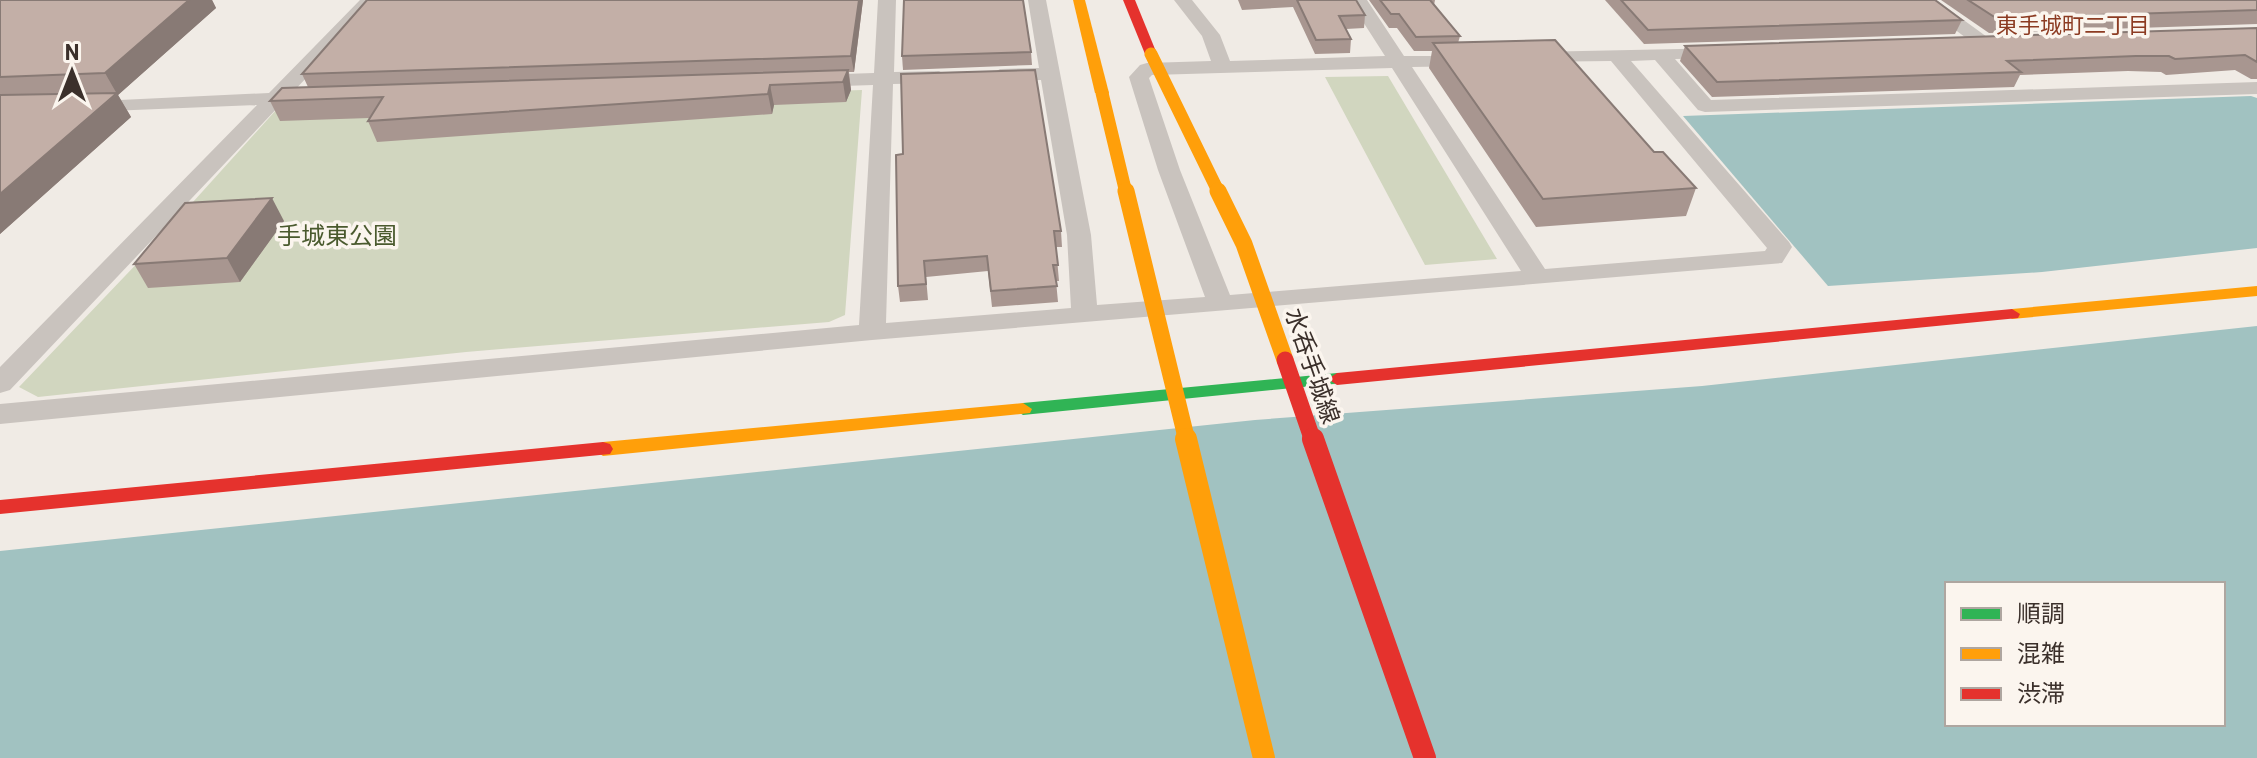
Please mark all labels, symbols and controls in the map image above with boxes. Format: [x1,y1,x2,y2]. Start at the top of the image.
district label: 東手城町二丁目 [1996,11,2150,37]
north arrow [32,32,112,112]
text: N [65,38,79,64]
park label: 手城東公園 [277,220,397,249]
street label: 水呑手城線 [1280,304,1347,427]
legend [1945,582,2225,726]
text: 順調 [2017,598,2065,627]
text: 混雑 [2017,638,2065,667]
text: 渋滞 [2017,678,2065,707]

